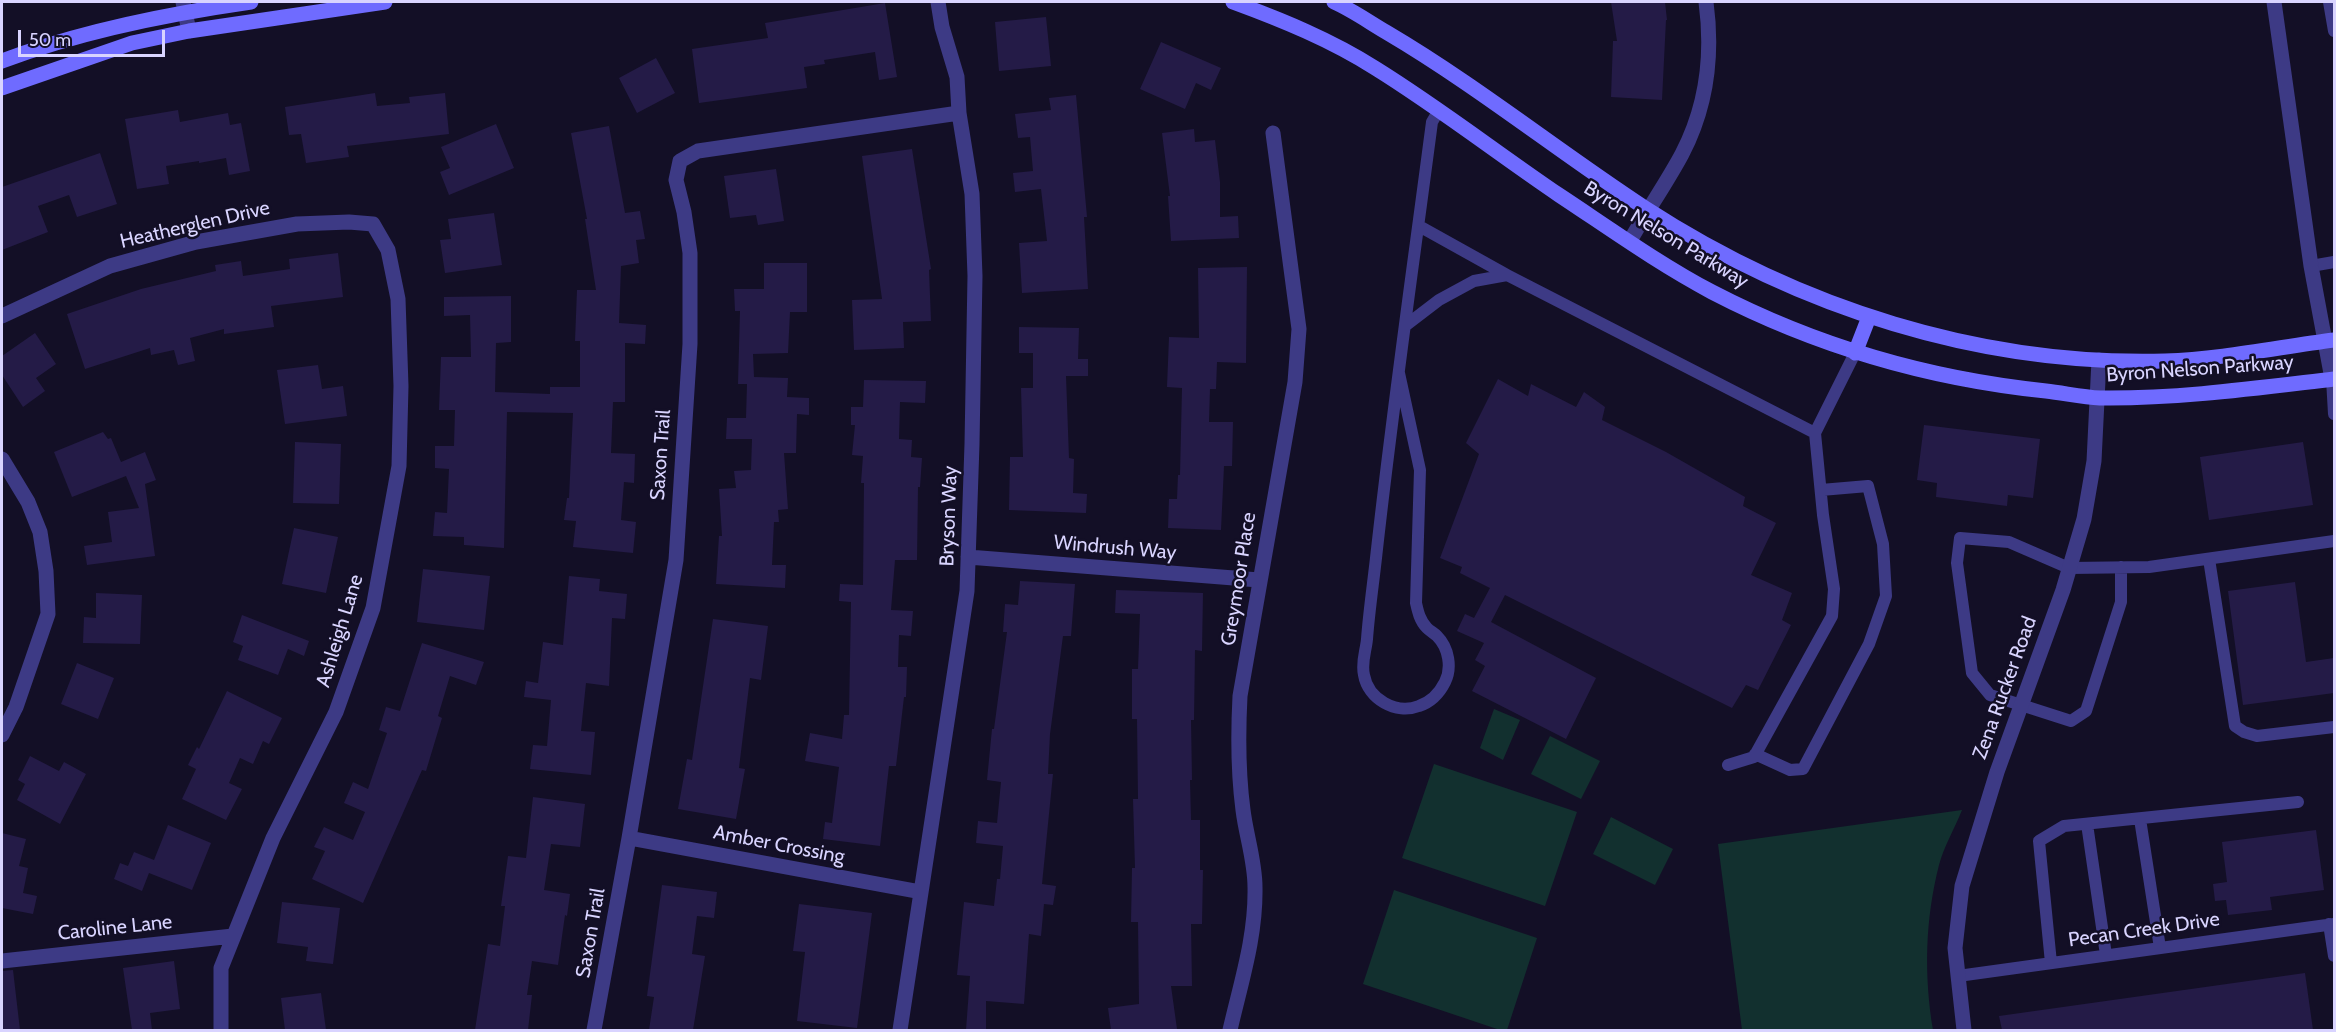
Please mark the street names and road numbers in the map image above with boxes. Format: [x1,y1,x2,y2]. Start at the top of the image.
street label: Byron Nelson Parkway [1579,176,1753,294]
street label: Heatherglen Drive [118,196,272,254]
street label: Byron Nelson Parkway [2105,350,2295,388]
street label: Saxon Trail [646,409,676,501]
street label: Bryson Way [935,465,963,567]
street label: Greymoor Place [1217,511,1261,647]
street label: Windrush Way [1053,531,1177,565]
street label: Ashleigh Lane [311,572,369,690]
street label: Zena Rucker Road [1968,613,2042,763]
street label: Amber Crossing [711,821,847,869]
street label: Saxon Trail [571,886,611,980]
street label: Pecan Creek Drive [2067,907,2221,953]
street label: Caroline Lane [57,910,173,946]

